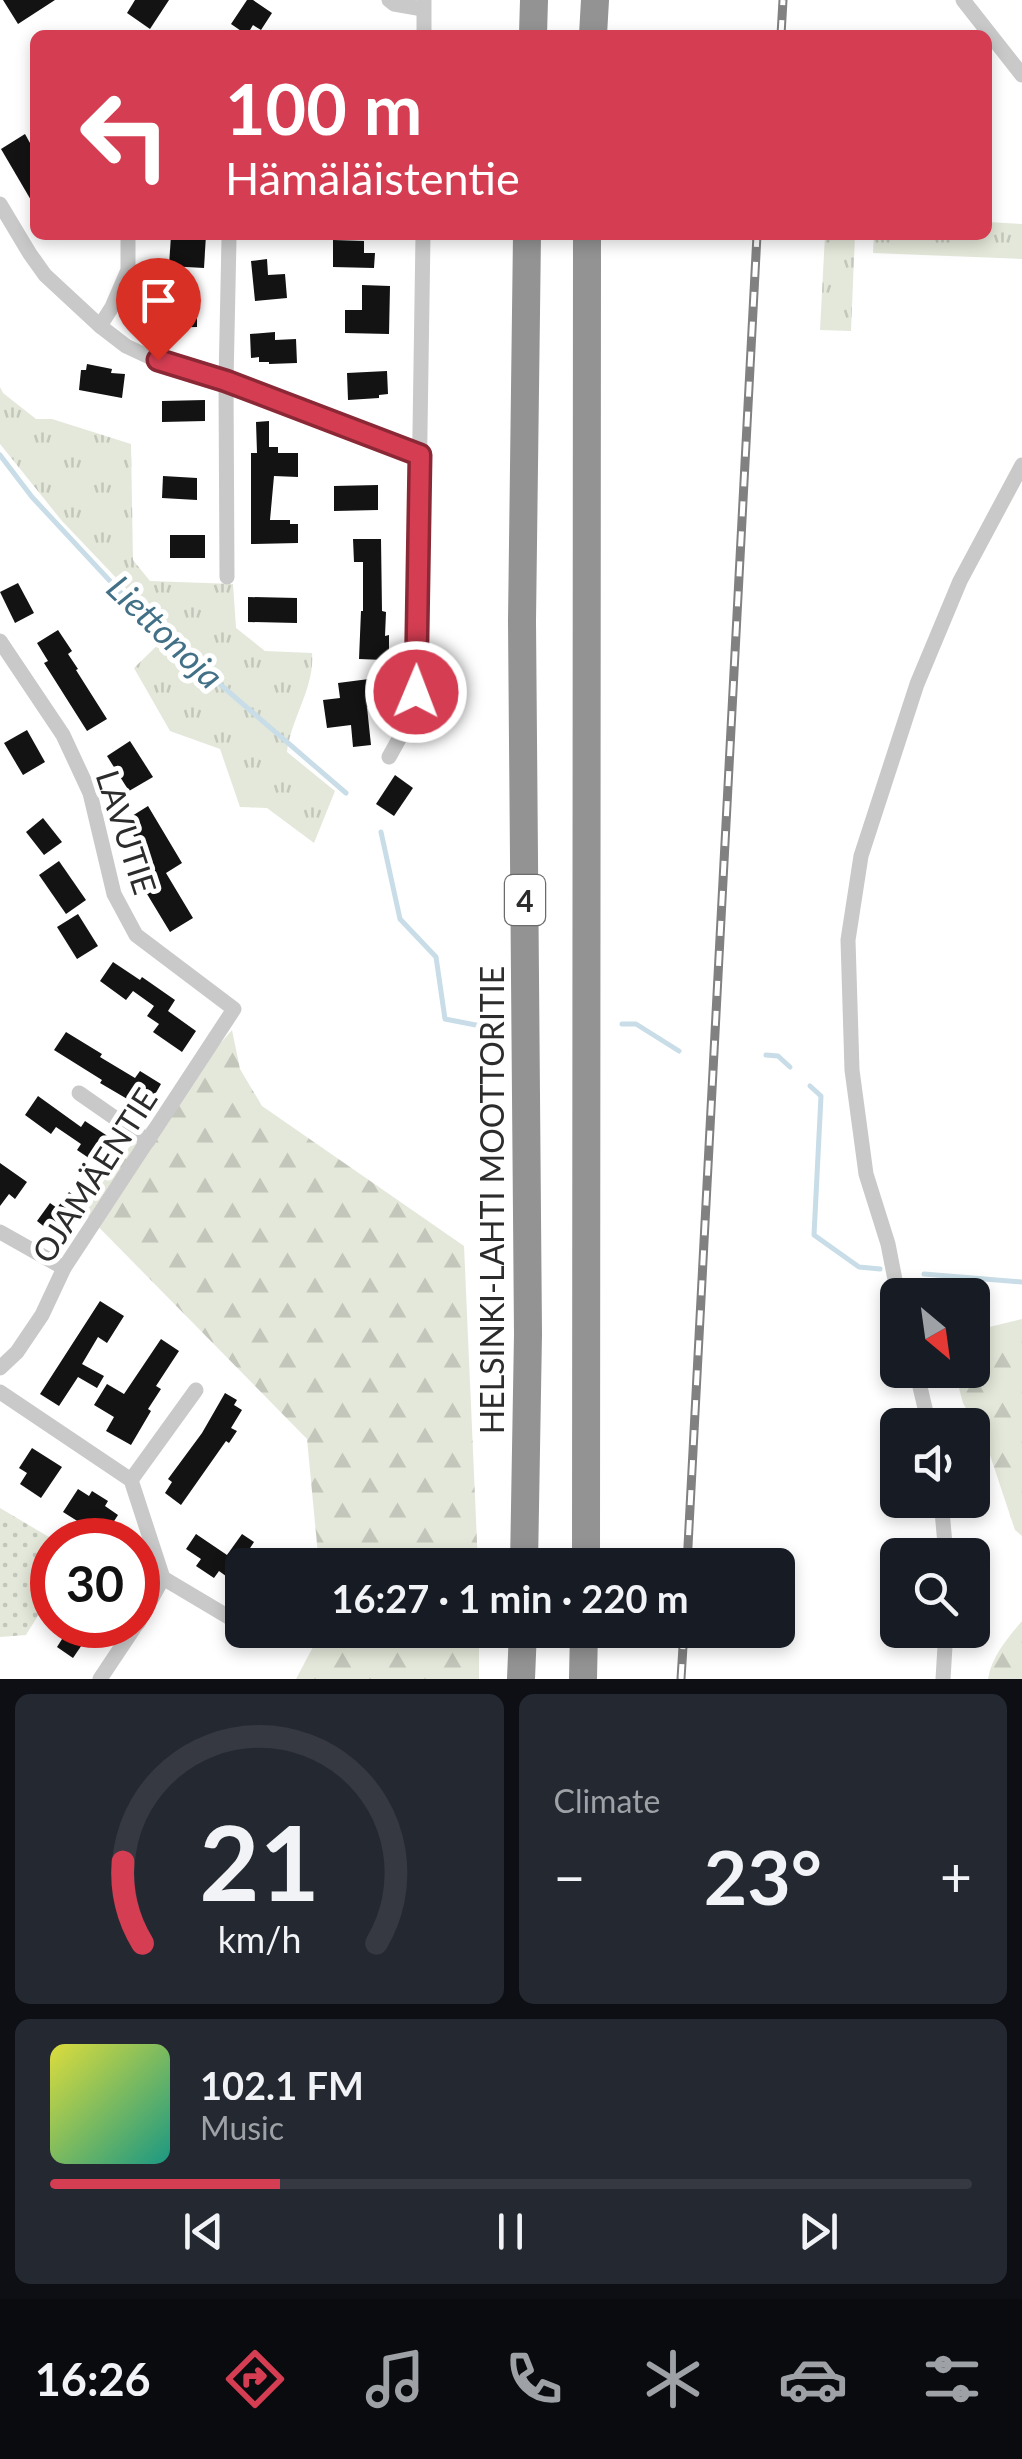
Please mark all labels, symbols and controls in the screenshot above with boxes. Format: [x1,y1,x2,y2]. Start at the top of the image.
text: 100 m [225,66,422,150]
icon: left [60,70,190,200]
text: Hämäläistentie [225,151,520,205]
pin [116,258,201,361]
icon: arrive [131,273,186,328]
water label: Liettonoja [99,566,233,696]
position arrow [364,640,468,744]
street label: LAVUTIE [89,765,165,899]
road number: 4 [505,875,545,925]
street label: HELSINKI-LAHTI MOOTTORITIE [472,966,511,1434]
street label: OJAMÄENTIE [23,1081,165,1269]
north arrow [880,1278,990,1388]
map controls [880,1278,990,1648]
button: sound [880,1408,990,1518]
speed limit sign: 30 [30,1518,160,1648]
button: search [880,1538,990,1648]
text: 16:27 · 1 min · 220 m [331,1575,689,1621]
text: Climate [554,1781,660,1820]
text: 21 [199,1798,320,1923]
text: 23° [704,1831,822,1921]
text: − [554,1843,585,1909]
text: + [940,1843,972,1909]
text: km/h [217,1918,301,1961]
text: 102.1 FM [200,2062,364,2108]
text: Music [200,2108,284,2147]
icon: previous [176,2204,231,2259]
icon: pause [483,2204,538,2259]
icon: next [791,2204,846,2259]
icon: directions [220,2344,290,2414]
icon: music [360,2344,430,2414]
icon: phone [499,2344,569,2414]
icon: climate [638,2344,708,2414]
icon: car [778,2344,848,2414]
icon: filters [917,2344,987,2414]
text: 16:26 [35,2352,151,2406]

